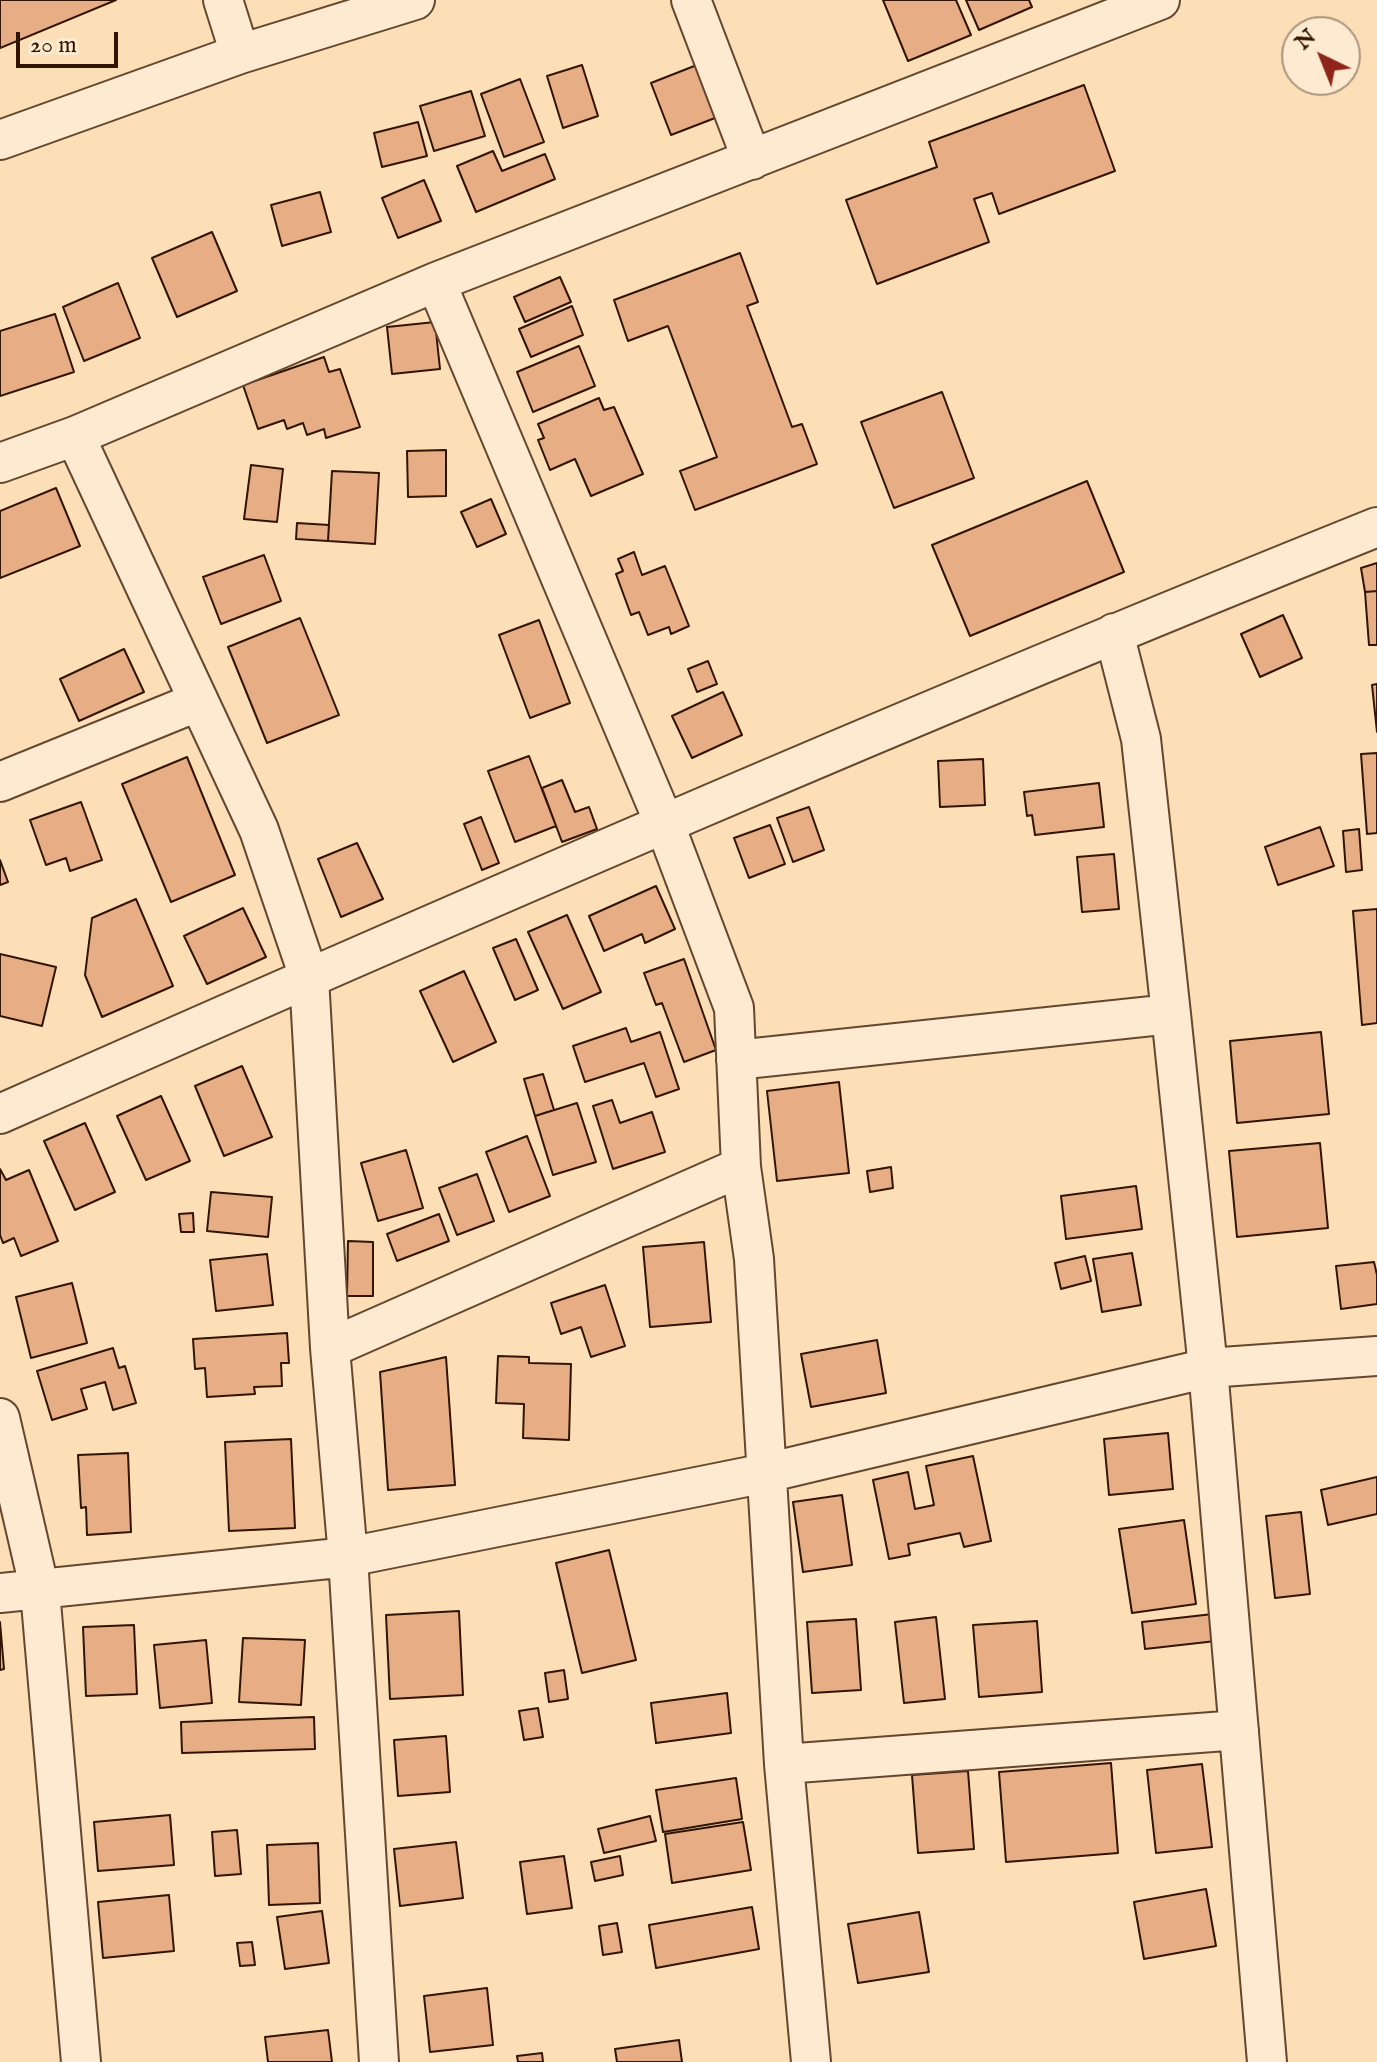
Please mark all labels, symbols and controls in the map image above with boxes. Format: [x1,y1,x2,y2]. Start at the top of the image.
scale bar [20,16,122,66]
north arrow [1281,16,1361,96]
text: N [1289,23,1323,57]
text: 20 m [30,30,77,61]

